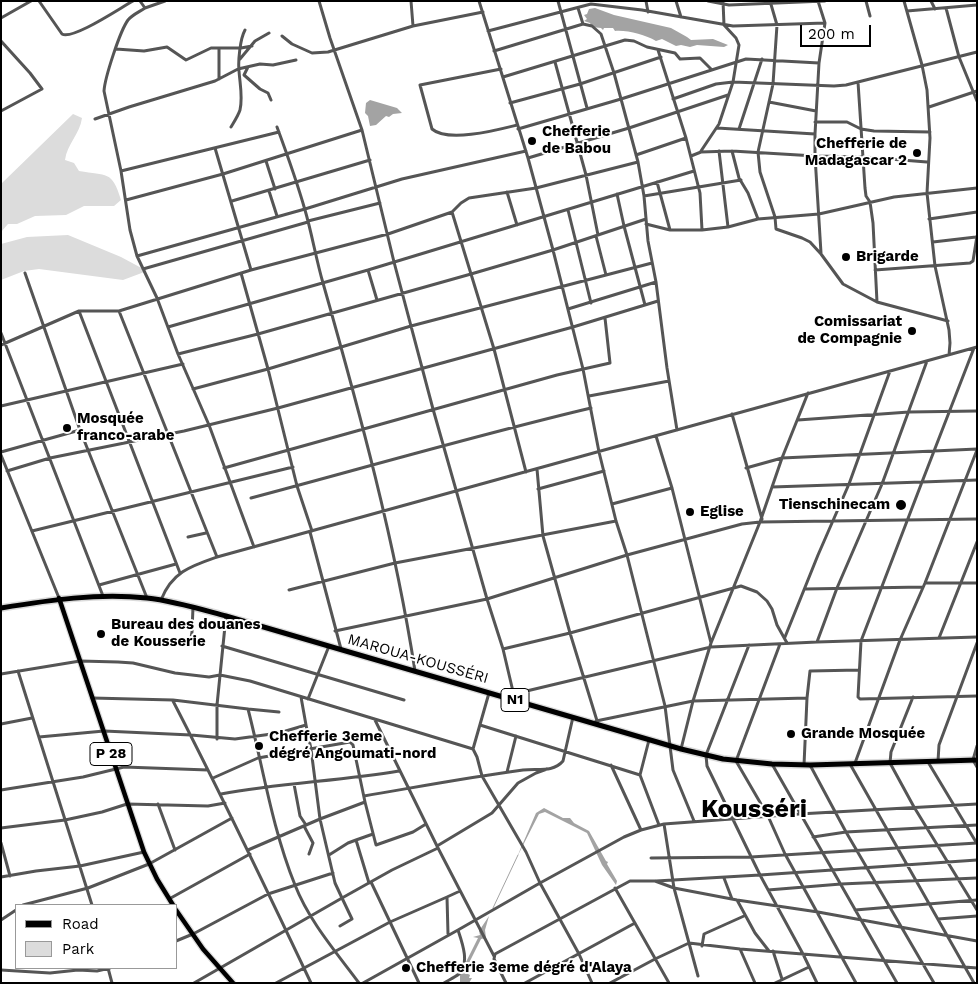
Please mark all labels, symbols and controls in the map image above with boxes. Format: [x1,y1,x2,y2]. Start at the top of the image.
scale bar [803,15,874,47]
text: 200 m [808,25,855,43]
place label: Chefferie de Babou [542,123,611,158]
marker: Chefferie de Babou [526,135,538,147]
place label: Chefferie de Madagascar 2 [805,135,907,170]
marker: Chefferie de Madagascar 2 [911,147,923,159]
place label: Brigarde [856,248,919,266]
marker: Brigarde [840,251,852,263]
place label: Comissariat de Compagnie [797,313,902,348]
marker: Comissariat de Compagnie [906,325,918,337]
place label: Mosquée franco-arabe [77,410,174,445]
marker: Mosquée franco-arabe [61,422,73,434]
place label: Tienschinecam [779,496,890,514]
marker: Tienschinecam [894,498,908,512]
place label: Eglise [700,503,744,521]
marker: Eglise [684,506,696,518]
place label: Bureau des douanes de Kousserie [111,616,261,651]
marker: Bureau des douanes de Kousserie [95,628,107,640]
street label: MAROUA-KOUSSÉRI [345,630,491,688]
road number: N1 [501,688,529,712]
place label: Grande Mosquée [801,725,925,743]
place label: Chefferie 3eme dégré Angoumati-nord [269,728,436,763]
marker: Grande Mosquée [785,728,797,740]
marker: Chefferie 3eme dégré Angoumati-nord [253,740,265,752]
road number: P 28 [90,742,132,766]
district label: Kousséri [701,795,807,825]
legend [15,904,178,969]
text: Road [62,915,99,933]
text: Park [62,940,94,958]
place label: Chefferie 3eme dégré d'Alaya [416,959,632,977]
marker: Chefferie 3eme dégré d'Alaya [400,962,412,974]

